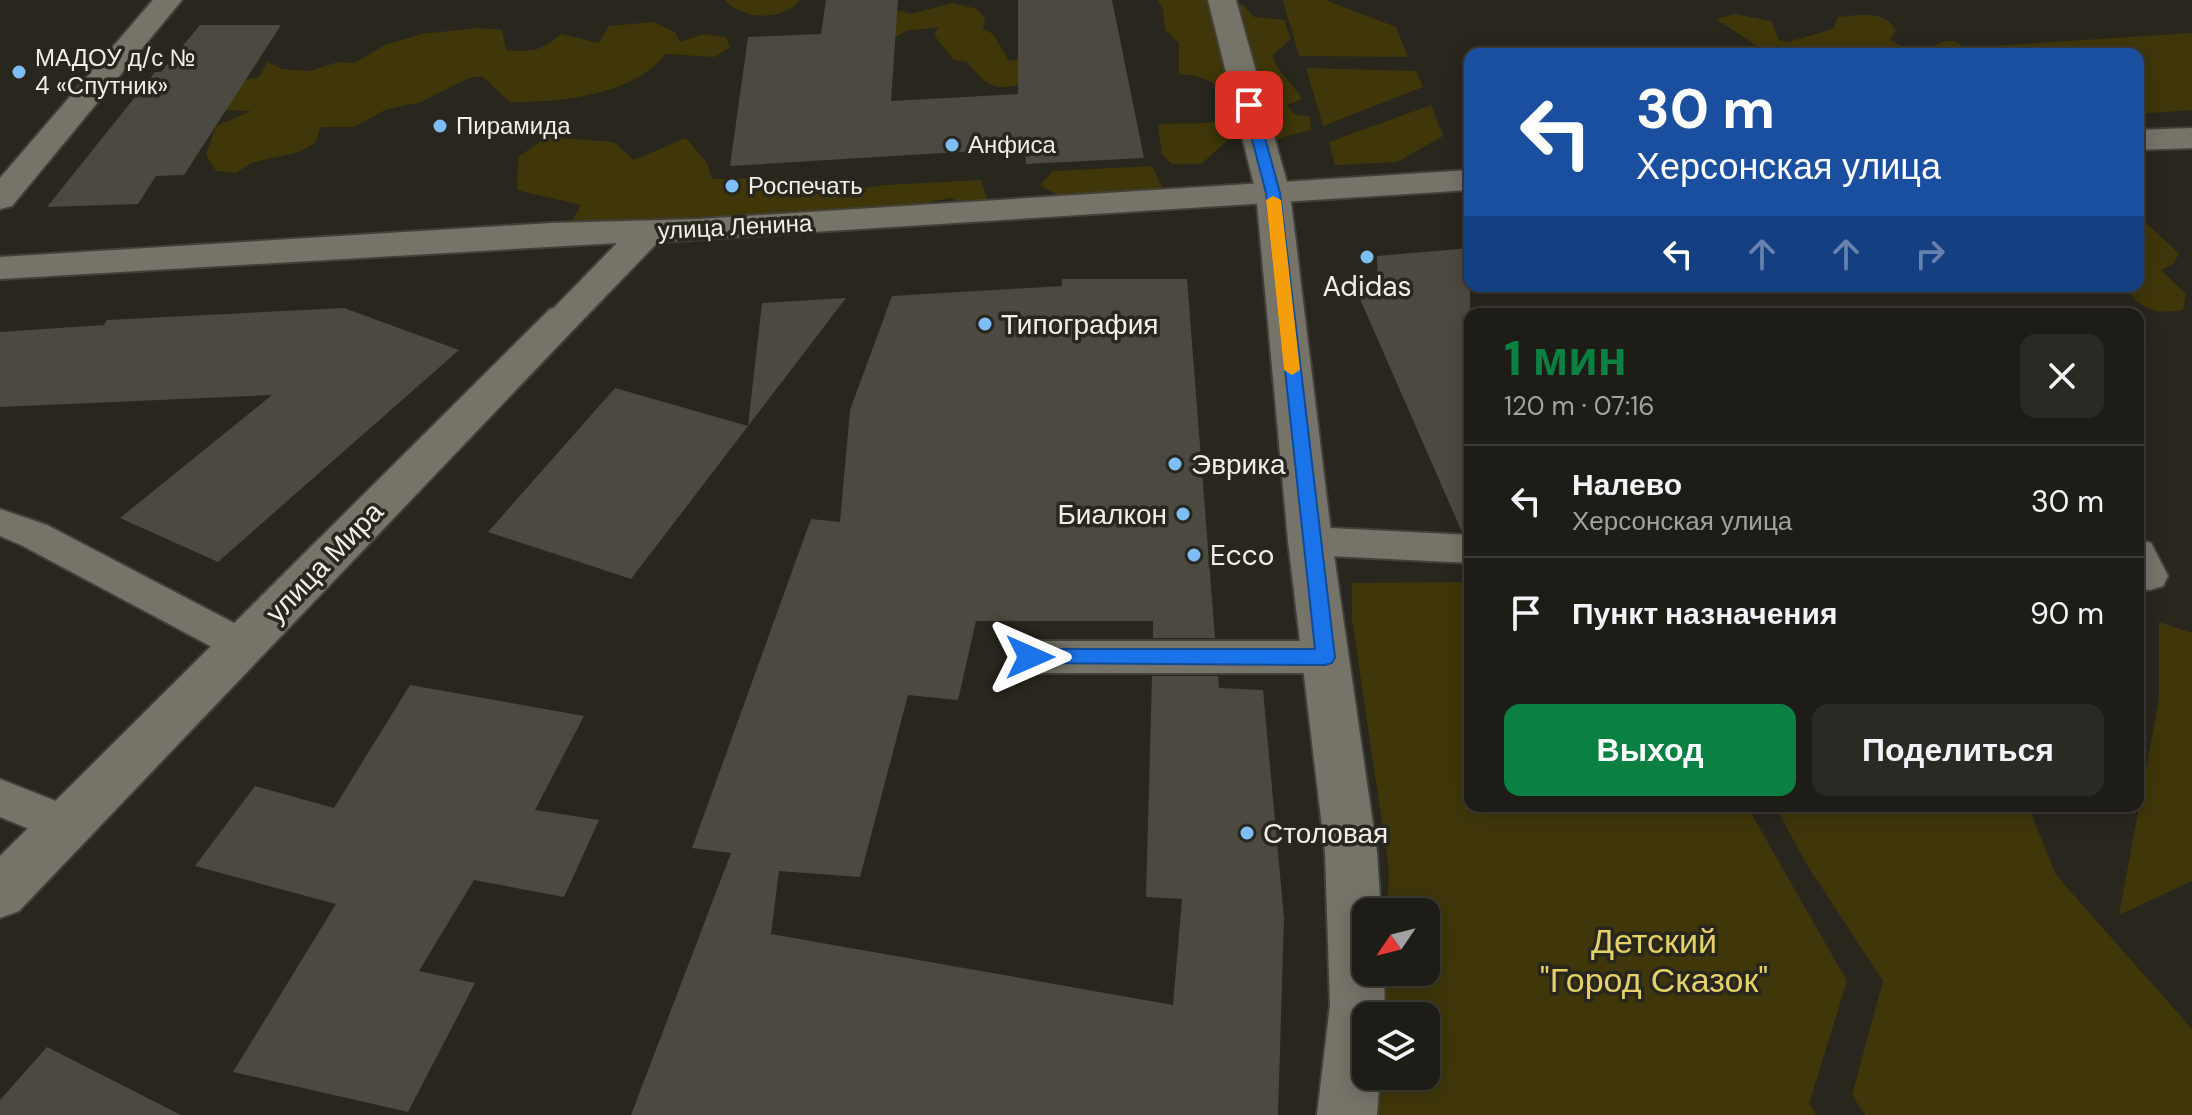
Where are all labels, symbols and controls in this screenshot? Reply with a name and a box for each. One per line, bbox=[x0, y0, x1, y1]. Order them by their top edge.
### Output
place label: МАДОУ д/с № 4 «Спутник» bbox=[35, 42, 195, 101]
marker: МАДОУ д/с № 4 «Спутник» bbox=[10, 63, 28, 81]
pin bbox=[1215, 71, 1283, 139]
text: 30 m bbox=[1636, 72, 1775, 145]
icon: left bbox=[1504, 80, 1608, 184]
icon: arrive bbox=[1227, 83, 1271, 127]
place label: Пирамида bbox=[456, 110, 571, 141]
marker: Пирамида bbox=[431, 117, 449, 135]
place label: Анфиса bbox=[968, 129, 1056, 160]
marker: Анфиса bbox=[943, 136, 961, 154]
text: Херсонская улица bbox=[1636, 143, 1941, 190]
place label: Роспечать bbox=[748, 170, 863, 201]
marker: Роспечать bbox=[723, 177, 741, 195]
street label: улица Ленина bbox=[657, 207, 814, 246]
icon: left bbox=[1656, 232, 1700, 276]
icon: ahead bbox=[1740, 232, 1784, 276]
icon: ahead bbox=[1824, 232, 1868, 276]
icon: right bbox=[1908, 232, 1952, 276]
marker: Adidas bbox=[1358, 248, 1376, 266]
place label: Adidas bbox=[1323, 268, 1411, 305]
place label: Типография bbox=[1001, 306, 1158, 343]
marker: Типография bbox=[976, 315, 994, 333]
text: 1 мин bbox=[1504, 327, 1627, 390]
button: close bbox=[2020, 334, 2104, 418]
text: 120 m · 07:16 bbox=[1504, 389, 1655, 423]
place label: Эврика bbox=[1191, 446, 1286, 483]
marker: Эврика bbox=[1166, 455, 1184, 473]
text: Налево bbox=[1572, 465, 1682, 504]
icon: left bbox=[1504, 479, 1548, 523]
text: 30 m bbox=[2031, 482, 2104, 521]
street label: улица Мира bbox=[257, 494, 392, 631]
place label: Биалкон bbox=[1057, 496, 1167, 533]
text: Херсонская улица bbox=[1572, 504, 1792, 538]
marker: Биалкон bbox=[1174, 505, 1192, 523]
place label: Ecco bbox=[1210, 537, 1274, 574]
marker: Ecco bbox=[1185, 546, 1203, 564]
icon: arrive bbox=[1504, 591, 1548, 635]
text: Пункт назначения bbox=[1572, 594, 1837, 633]
text: 90 m bbox=[2030, 594, 2104, 633]
position arrow bbox=[988, 615, 1072, 699]
button: Выход bbox=[1504, 704, 1796, 796]
button: Поделиться bbox=[1812, 704, 2104, 796]
place label: Столовая bbox=[1263, 815, 1388, 852]
marker: Столовая bbox=[1238, 824, 1256, 842]
north arrow bbox=[1352, 898, 1440, 986]
map controls bbox=[1352, 898, 1440, 1090]
park label: Детский "Город Сказок" bbox=[1540, 919, 1768, 1003]
button: layers bbox=[1352, 1002, 1440, 1090]

